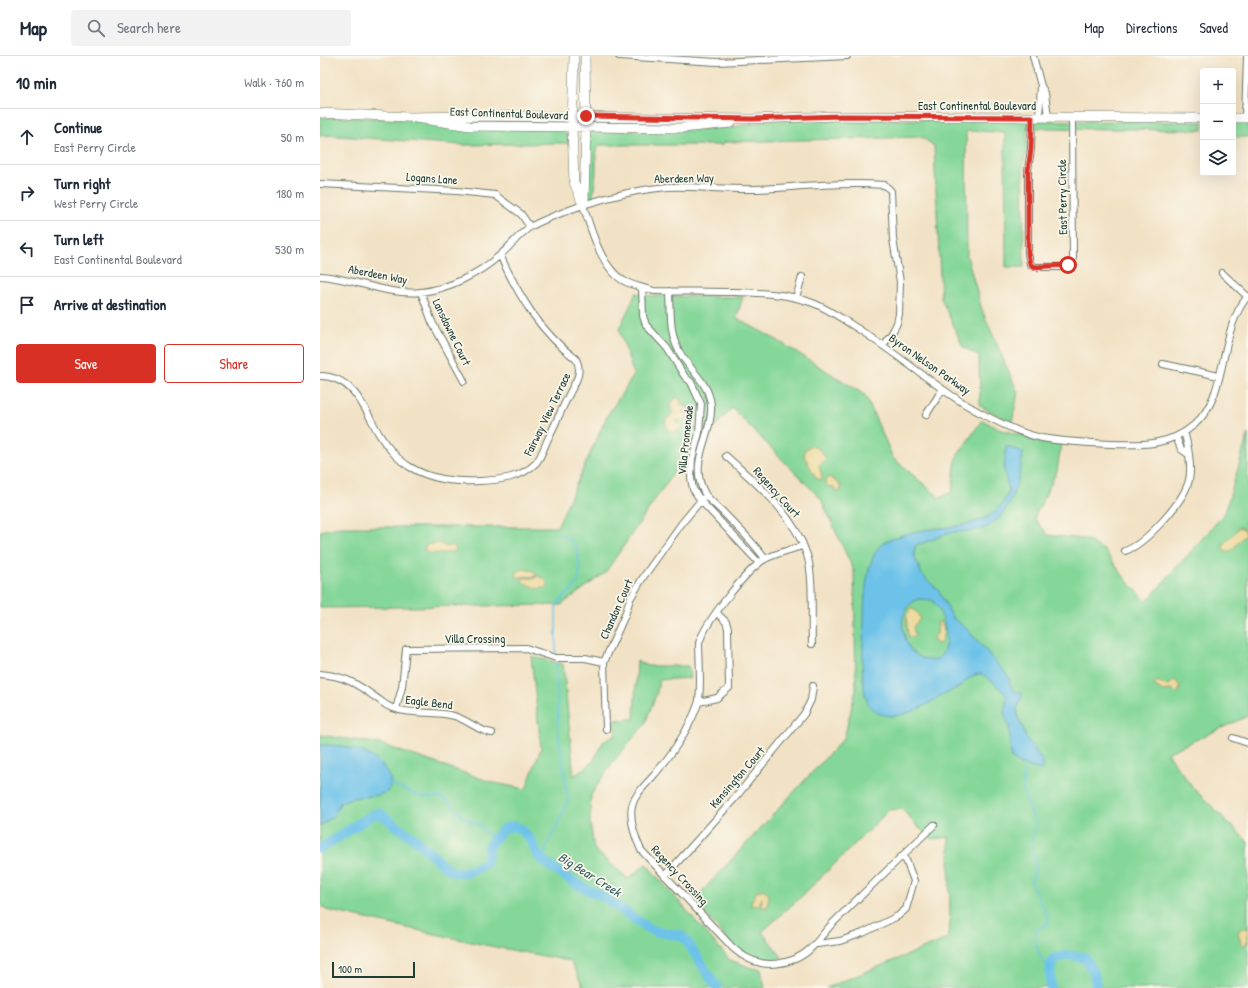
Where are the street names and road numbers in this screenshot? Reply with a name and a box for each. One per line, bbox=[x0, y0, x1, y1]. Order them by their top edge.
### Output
street label: East Continental Boulevard bbox=[918, 97, 1036, 114]
street label: East Continental Boulevard bbox=[450, 102, 569, 124]
street label: East Perry Circle bbox=[1053, 159, 1071, 235]
street label: Logans Lane bbox=[406, 168, 459, 188]
street label: Aberdeen Way bbox=[654, 169, 714, 187]
street label: Aberdeen Way bbox=[347, 260, 409, 288]
street label: Lansdowne Court bbox=[429, 296, 476, 369]
street label: Byron Nelson Parkway bbox=[886, 329, 974, 399]
street label: Fairway View Terrace bbox=[519, 369, 575, 459]
street label: Villa Promenade bbox=[673, 404, 697, 476]
street label: Regency Court bbox=[750, 463, 805, 522]
street label: Chandon Court bbox=[595, 575, 637, 642]
street label: Villa Crossing bbox=[445, 630, 505, 647]
street label: Eagle Bend bbox=[405, 691, 454, 713]
street label: Kensington Court bbox=[705, 742, 769, 812]
street label: Regency Crossing bbox=[648, 841, 712, 909]

